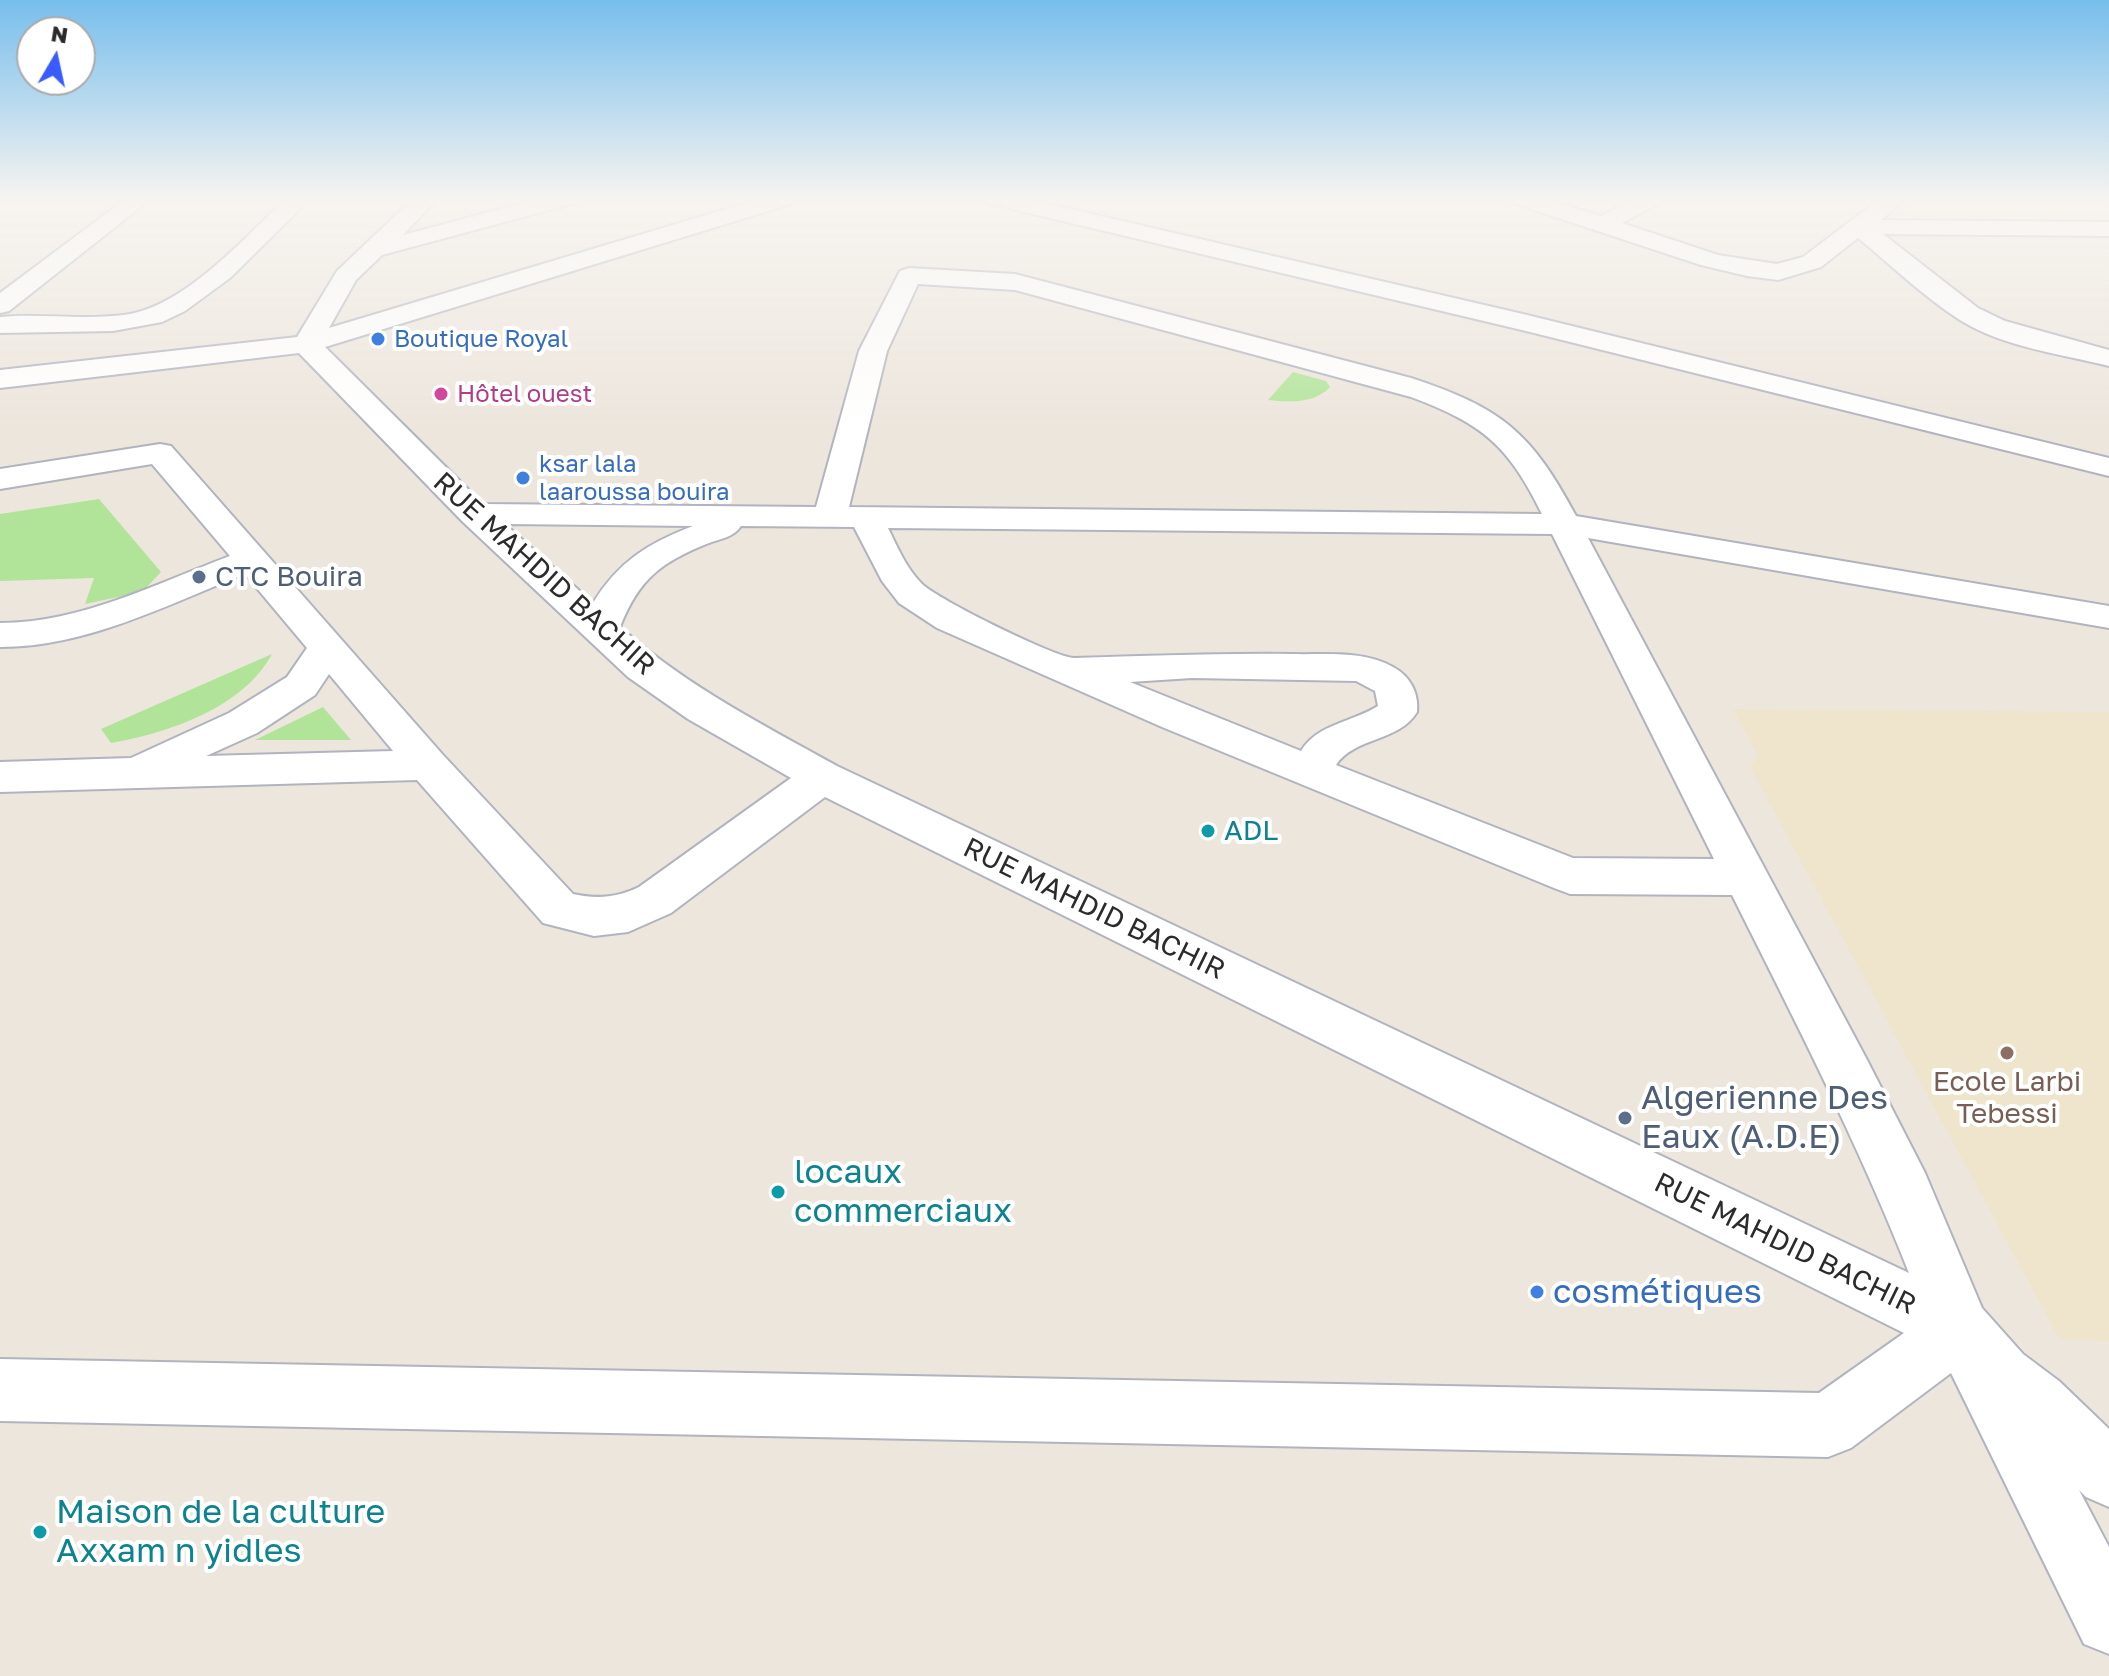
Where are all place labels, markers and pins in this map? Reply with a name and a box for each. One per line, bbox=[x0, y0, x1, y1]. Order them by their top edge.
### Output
place label: Boutique Royal bbox=[394, 325, 568, 353]
marker: Boutique Royal bbox=[369, 330, 387, 348]
place label: Hôtel ouest bbox=[457, 380, 592, 408]
marker: Hôtel ouest bbox=[432, 385, 450, 403]
place label: ksar lala laaroussa bouira bbox=[539, 450, 730, 506]
marker: ksar lala laaroussa bouira bbox=[514, 469, 532, 487]
place label: CTC Bouira bbox=[215, 560, 363, 594]
marker: CTC Bouira bbox=[190, 568, 208, 586]
place label: ADL bbox=[1224, 814, 1278, 848]
marker: ADL bbox=[1199, 822, 1217, 840]
marker: Ecole Larbi Tebessi bbox=[1998, 1044, 2016, 1062]
place label: Ecole Larbi Tebessi bbox=[1933, 1065, 2081, 1131]
place label: Algerienne Des Eaux (A.D.E) bbox=[1641, 1078, 1888, 1158]
marker: Algerienne Des Eaux (A.D.E) bbox=[1616, 1109, 1634, 1127]
place label: locaux commerciaux bbox=[794, 1152, 1012, 1232]
marker: locaux commerciaux bbox=[769, 1183, 787, 1201]
place label: cosmétiques bbox=[1553, 1272, 1762, 1312]
marker: cosmétiques bbox=[1528, 1283, 1546, 1301]
place label: Maison de la culture Axxam n yidles bbox=[56, 1492, 385, 1572]
marker: Maison de la culture Axxam n yidles bbox=[31, 1523, 49, 1541]

